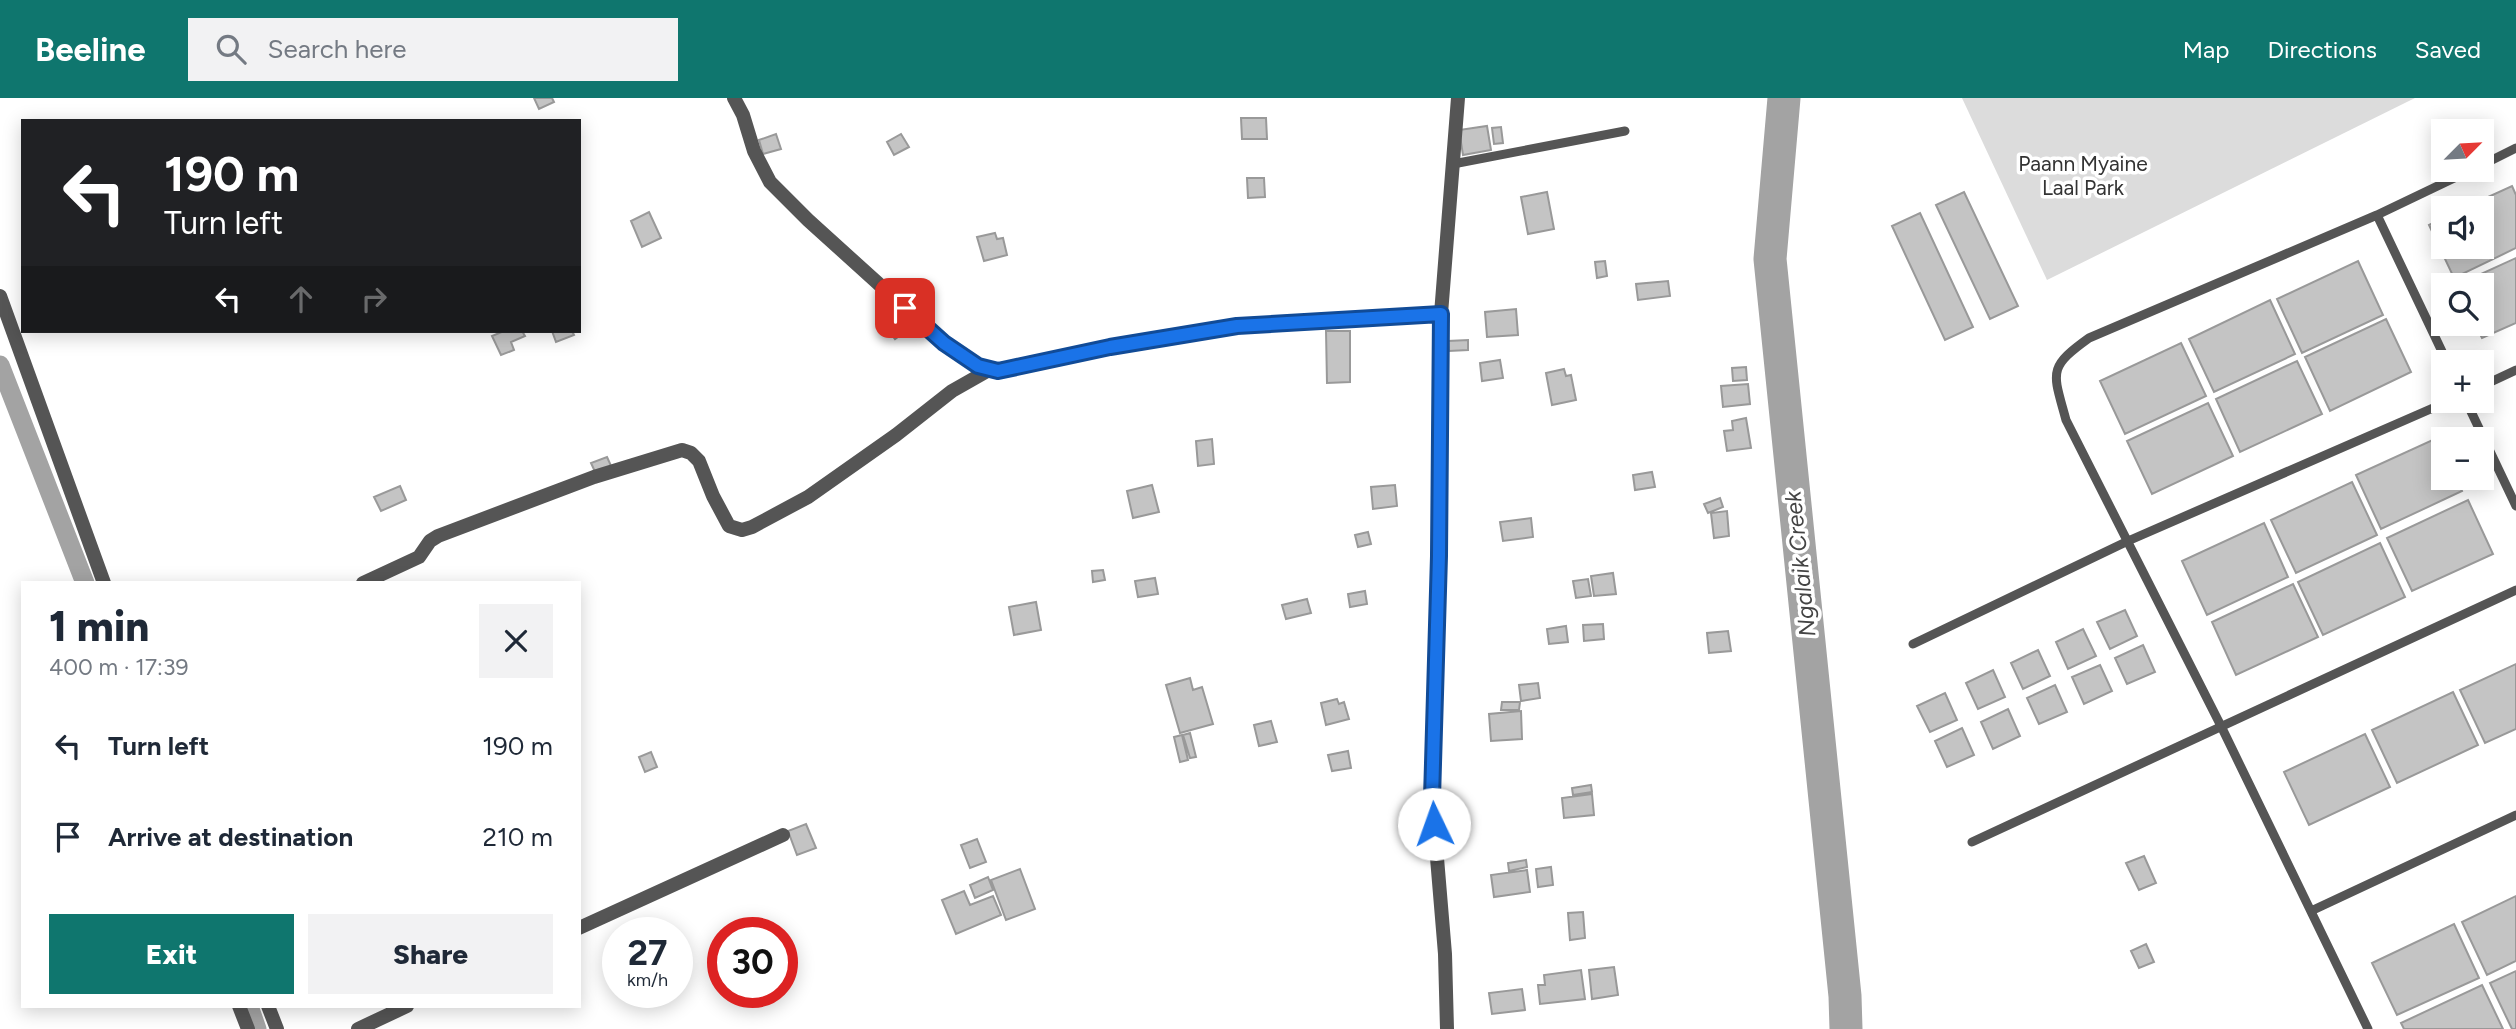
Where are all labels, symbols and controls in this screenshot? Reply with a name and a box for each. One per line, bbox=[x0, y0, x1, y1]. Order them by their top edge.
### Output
search box bbox=[188, 18, 678, 81]
text: Beeline bbox=[35, 30, 146, 69]
icon: search bbox=[212, 30, 250, 68]
text: Search here bbox=[268, 33, 406, 65]
text: Map bbox=[2183, 35, 2229, 64]
text: Directions bbox=[2267, 35, 2377, 64]
text: Saved bbox=[2415, 35, 2481, 64]
north arrow bbox=[2431, 119, 2494, 182]
map controls bbox=[2431, 119, 2494, 490]
text: 190 m bbox=[164, 144, 299, 203]
icon: left bbox=[49, 147, 140, 238]
park label: Paann Myaine Laal Park bbox=[2018, 151, 2148, 200]
button: sound bbox=[2431, 196, 2494, 259]
text: Turn left bbox=[164, 204, 283, 242]
button: search bbox=[2431, 273, 2494, 336]
pin bbox=[875, 278, 935, 338]
icon: left bbox=[209, 280, 247, 318]
icon: ahead bbox=[282, 280, 320, 318]
icon: right bbox=[355, 280, 393, 318]
icon: arrive bbox=[886, 289, 924, 327]
button: + bbox=[2431, 350, 2494, 413]
button: − bbox=[2431, 427, 2494, 490]
water label: Ngalaik Creek bbox=[1778, 489, 1822, 638]
text: 1 min bbox=[49, 601, 149, 652]
button: close bbox=[479, 604, 553, 678]
text: 400 m · 17:39 bbox=[49, 653, 188, 681]
icon: left bbox=[49, 727, 87, 765]
text: Turn left bbox=[108, 730, 209, 762]
text: 190 m bbox=[482, 730, 553, 762]
position arrow bbox=[1397, 787, 1471, 861]
icon: arrive bbox=[49, 818, 87, 856]
text: Arrive at destination bbox=[108, 821, 353, 853]
text: 210 m bbox=[483, 821, 553, 853]
button: Exit bbox=[49, 914, 294, 994]
button: Share bbox=[308, 914, 553, 994]
speed limit sign: 30 bbox=[707, 917, 798, 1008]
text: 27 bbox=[628, 932, 667, 974]
text: km/h bbox=[627, 969, 668, 991]

